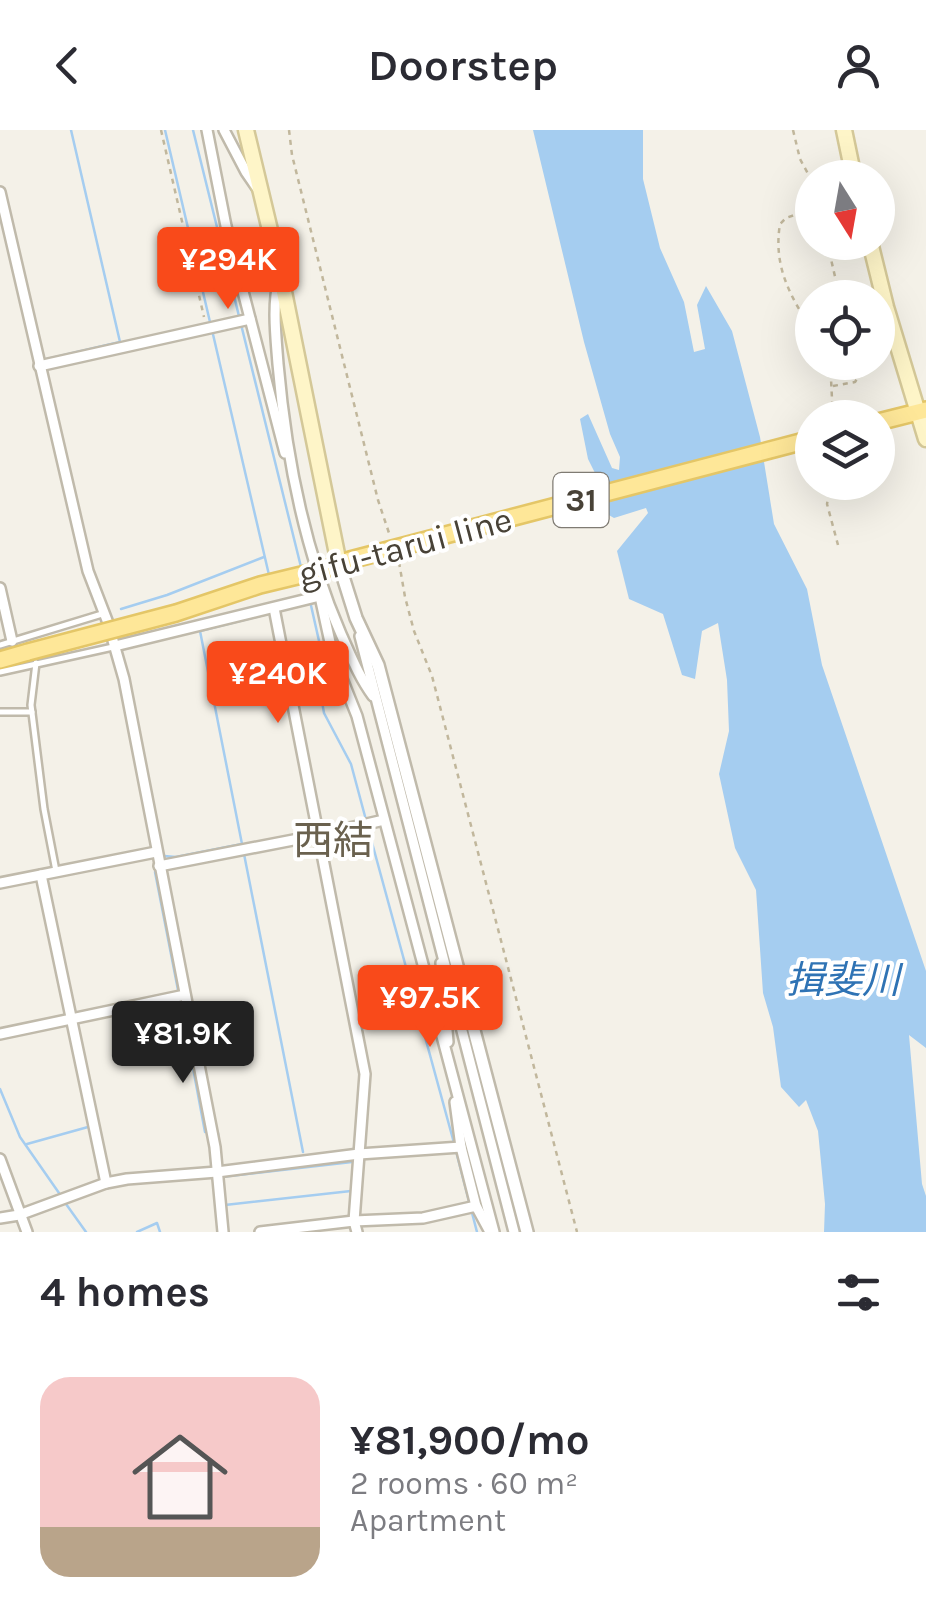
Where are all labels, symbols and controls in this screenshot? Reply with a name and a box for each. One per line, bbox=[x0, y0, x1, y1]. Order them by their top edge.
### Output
icon: back bbox=[40, 38, 95, 93]
icon: person bbox=[831, 38, 886, 93]
text: Doorstep bbox=[368, 39, 558, 91]
north arrow bbox=[795, 160, 895, 260]
map controls bbox=[795, 160, 895, 500]
pin: ¥294K bbox=[158, 227, 298, 312]
text: ¥294K bbox=[179, 241, 277, 278]
button: locate bbox=[795, 280, 895, 380]
button: layers bbox=[795, 400, 895, 500]
road number: 31 bbox=[554, 473, 608, 527]
street label: gifu-tarui line bbox=[293, 499, 517, 595]
pin: ¥240K bbox=[208, 641, 348, 726]
text: ¥240K bbox=[229, 655, 327, 692]
district label: 西結 bbox=[293, 817, 373, 864]
water label: 揖斐川 bbox=[786, 958, 904, 1003]
pin: ¥97.5K bbox=[349, 965, 511, 1050]
text: ¥97.5K bbox=[380, 979, 480, 1016]
pin: ¥81.9K bbox=[102, 1001, 264, 1086]
text: ¥81.9K bbox=[134, 1015, 232, 1052]
icon: filters bbox=[831, 1265, 886, 1320]
text: 4 homes bbox=[40, 1267, 210, 1317]
text: ¥81,900/mo bbox=[350, 1415, 590, 1465]
icon: home bbox=[120, 1417, 240, 1537]
text: 2 rooms · 60 m² bbox=[350, 1465, 578, 1502]
text: Apartment bbox=[350, 1502, 506, 1539]

